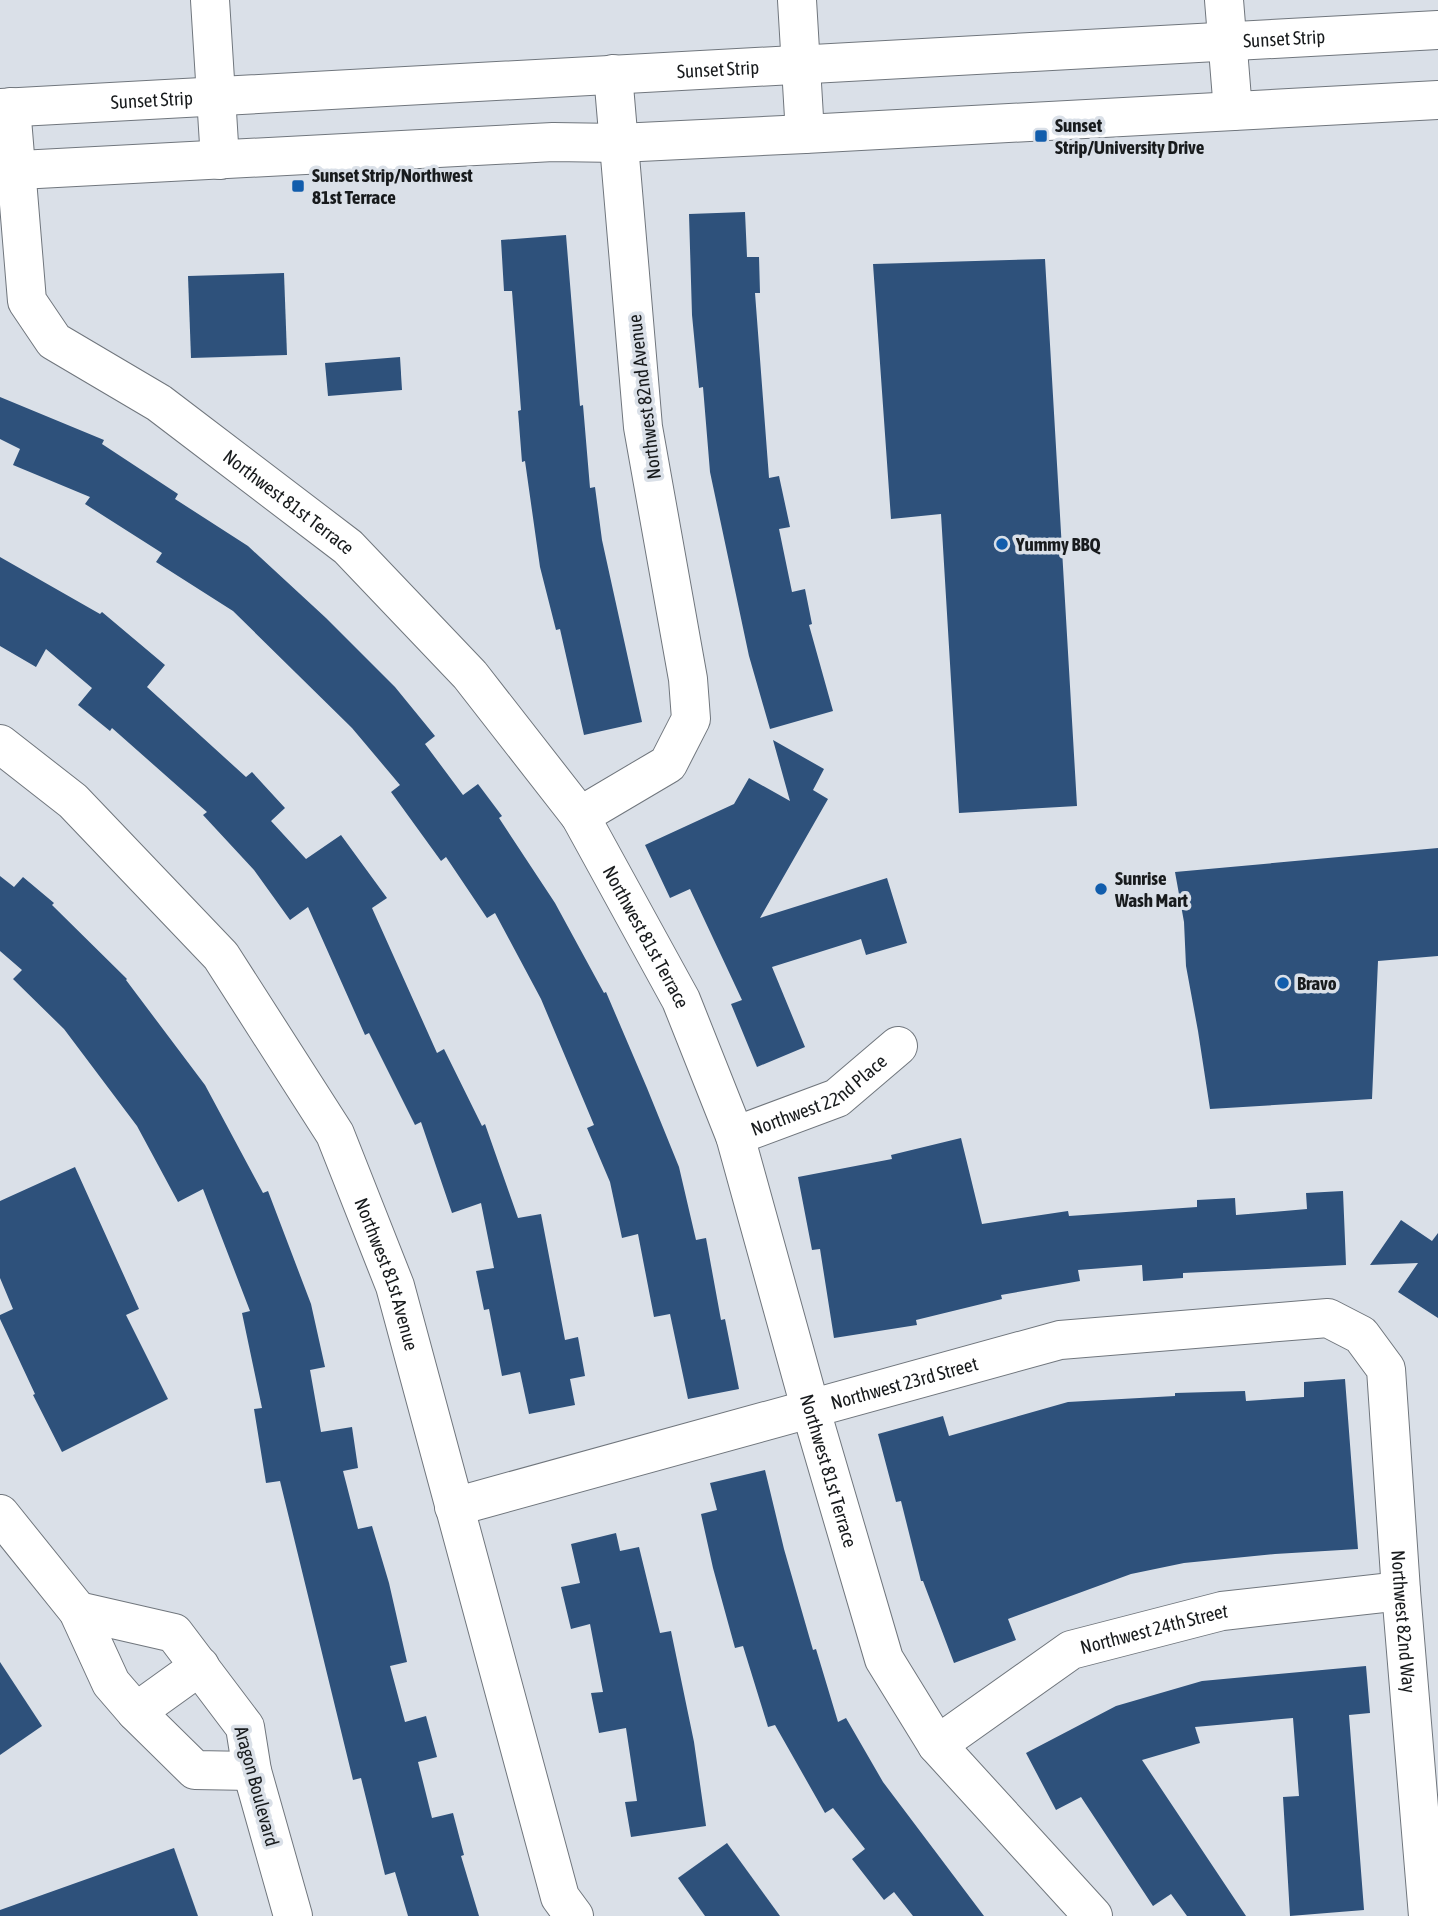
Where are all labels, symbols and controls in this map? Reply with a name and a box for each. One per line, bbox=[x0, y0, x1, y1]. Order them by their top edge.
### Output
street label: Sunset Strip bbox=[1242, 25, 1326, 52]
street label: Sunset Strip bbox=[676, 56, 760, 82]
street label: Sunset Strip bbox=[110, 87, 193, 113]
place label: Sunset Strip/University Drive bbox=[1055, 114, 1205, 158]
marker: Sunset Strip/University Drive bbox=[1033, 128, 1049, 144]
place label: Sunset Strip/Northwest 81st Terrace bbox=[312, 164, 473, 208]
marker: Sunset Strip/Northwest 81st Terrace bbox=[290, 178, 306, 194]
street label: Northwest 82nd Avenue bbox=[623, 313, 665, 481]
street label: Northwest 81st Terrace bbox=[219, 445, 359, 558]
place label: Yummy BBQ bbox=[1015, 533, 1101, 555]
marker: Yummy BBQ bbox=[994, 536, 1010, 552]
street label: Northwest 81st Terrace bbox=[598, 862, 694, 1011]
place label: Sunrise Wash Mart bbox=[1114, 867, 1189, 911]
marker: Sunrise Wash Mart bbox=[1093, 881, 1109, 897]
place label: Bravo bbox=[1297, 972, 1337, 994]
marker: Bravo bbox=[1275, 975, 1291, 991]
street label: Northwest 22nd Place bbox=[748, 1050, 891, 1140]
street label: Northwest 81st Avenue bbox=[350, 1195, 423, 1353]
street label: Northwest 23rd Street bbox=[828, 1352, 980, 1414]
street label: Northwest 81st Terrace bbox=[796, 1392, 862, 1550]
street label: Northwest 82nd Way bbox=[1387, 1549, 1420, 1694]
street label: Northwest 24th Street bbox=[1078, 1599, 1229, 1658]
street label: Aragon Boulevard bbox=[230, 1724, 284, 1848]

